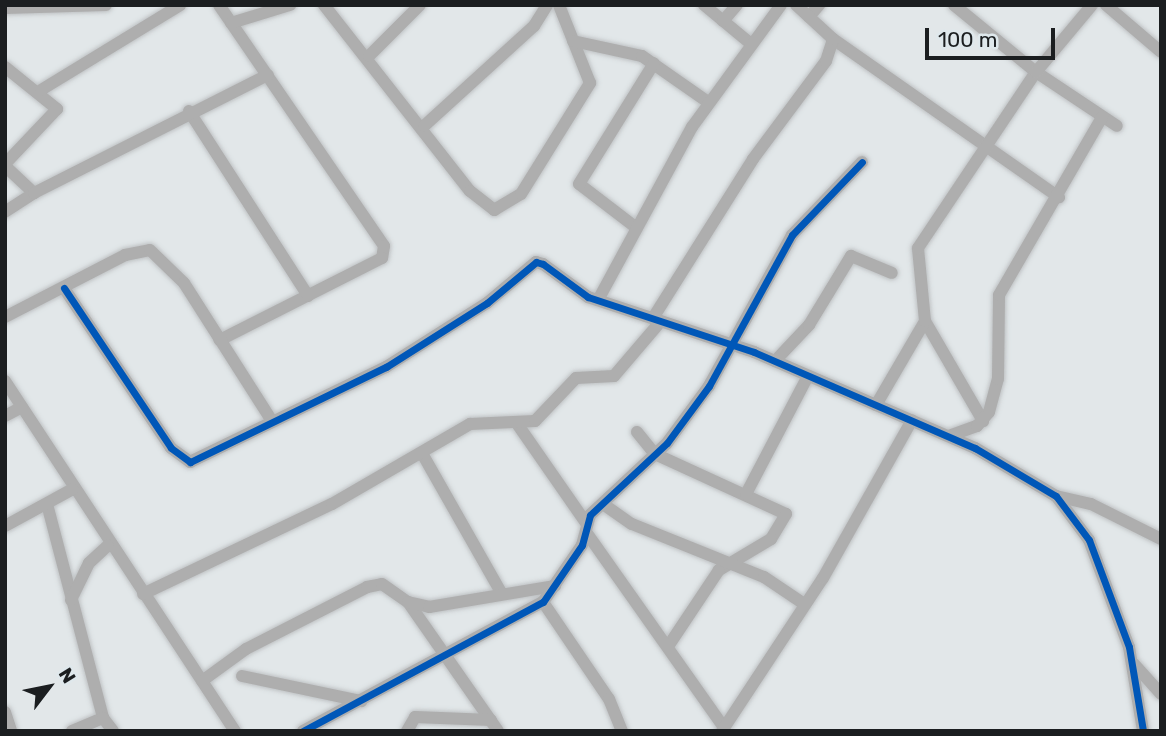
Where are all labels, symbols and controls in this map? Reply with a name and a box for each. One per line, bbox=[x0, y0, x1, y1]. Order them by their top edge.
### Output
scale bar bbox=[928, 14, 1058, 58]
text: 100 m bbox=[938, 27, 997, 52]
north arrow bbox=[14, 652, 84, 722]
text: N bbox=[54, 664, 81, 687]

